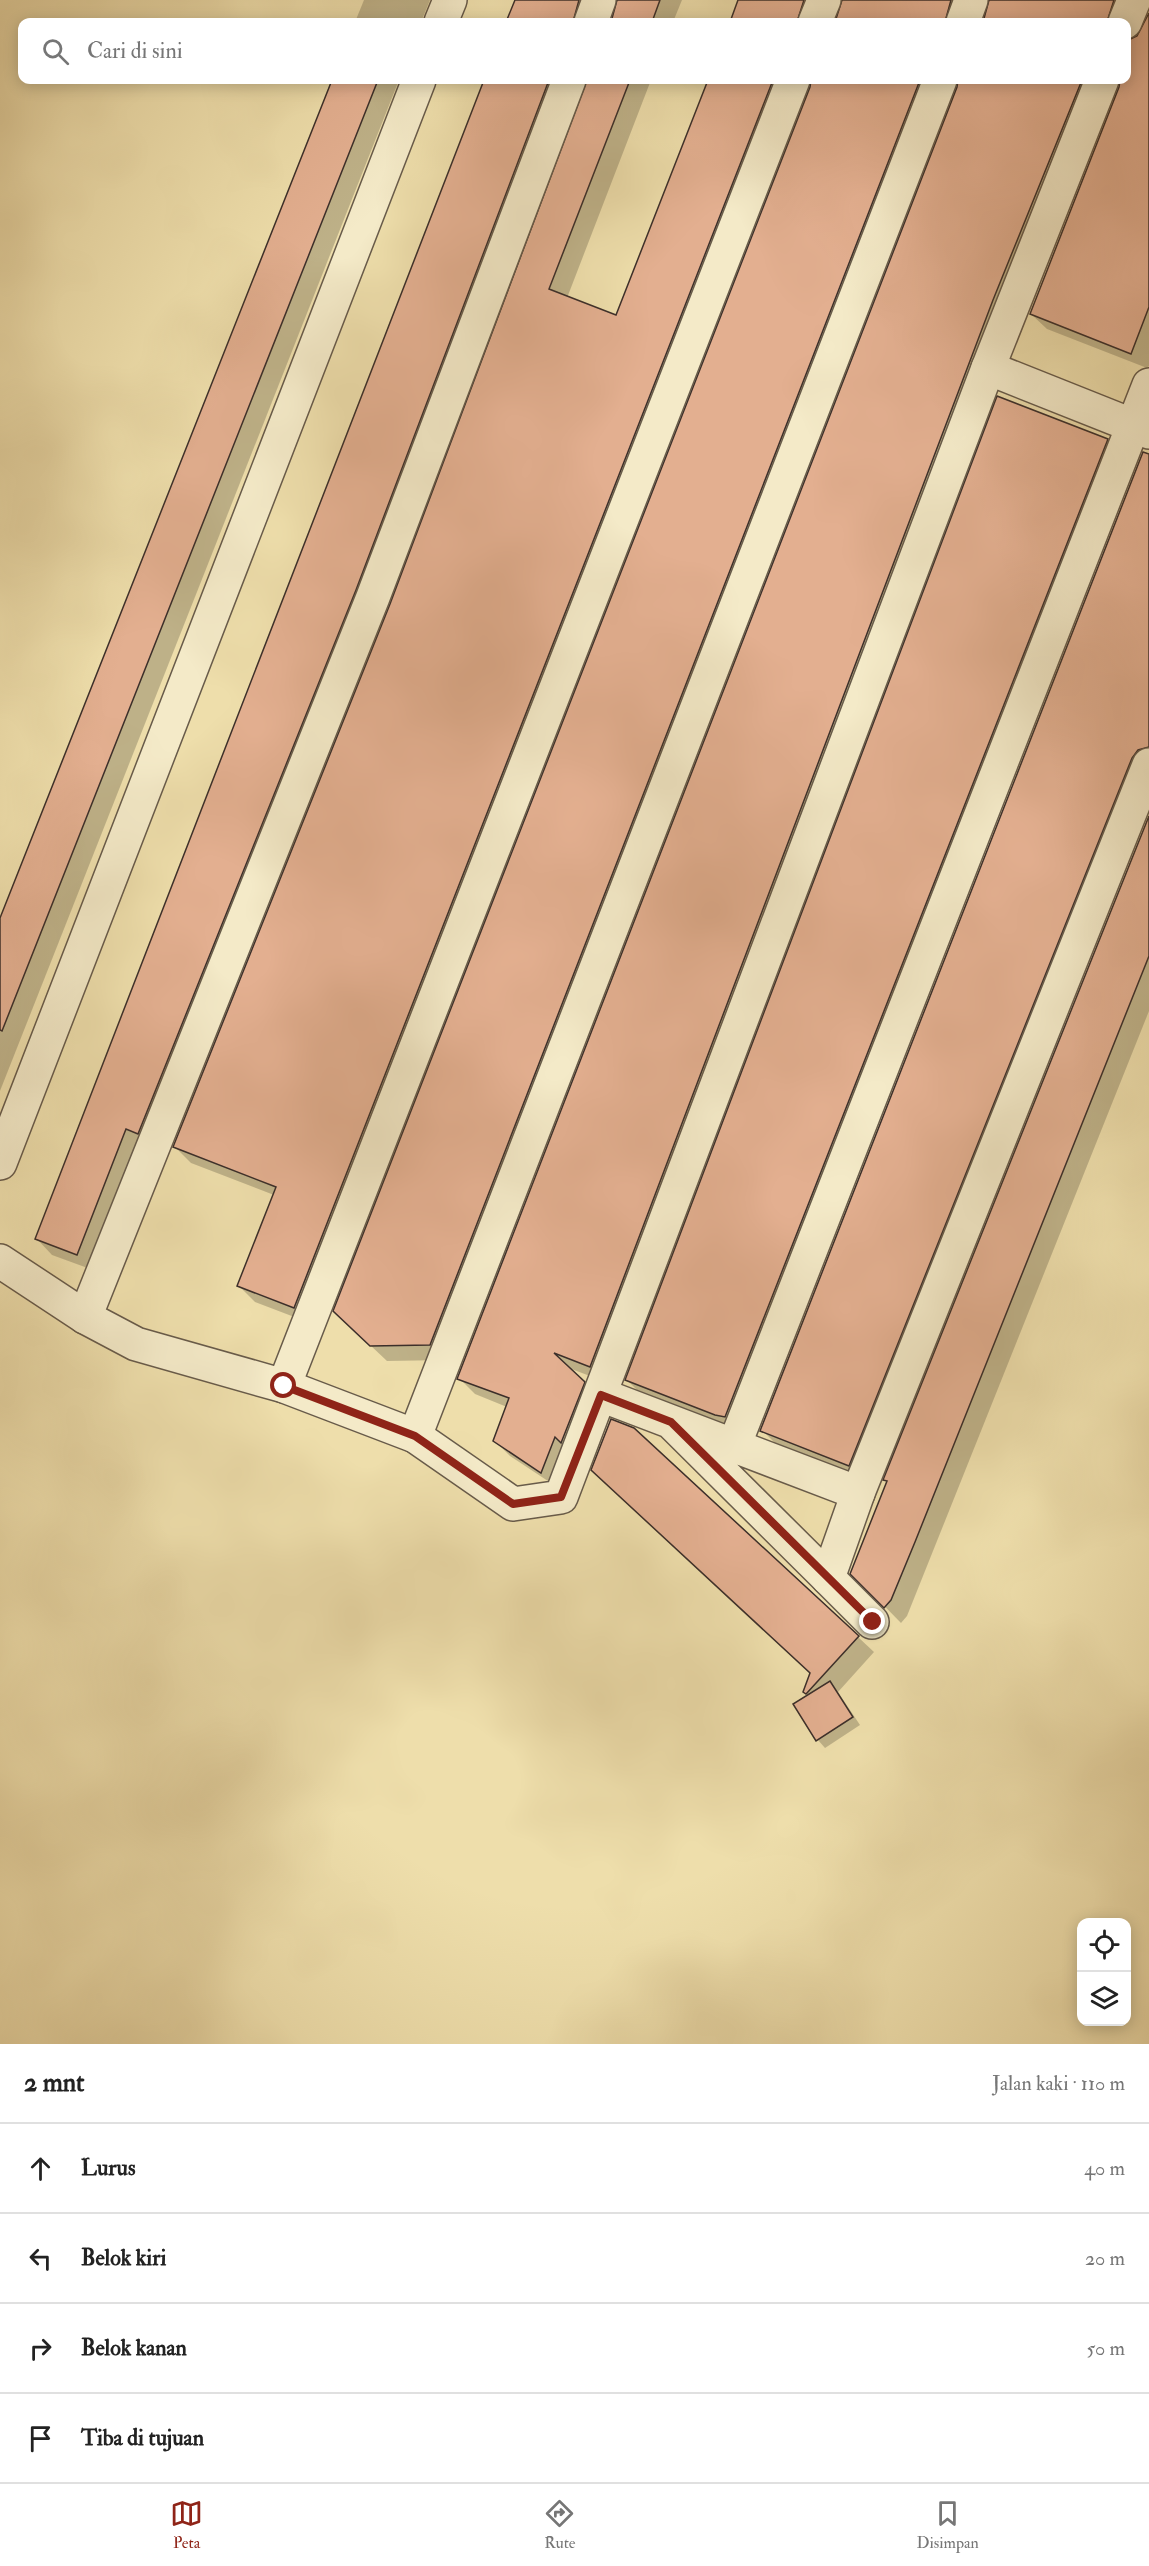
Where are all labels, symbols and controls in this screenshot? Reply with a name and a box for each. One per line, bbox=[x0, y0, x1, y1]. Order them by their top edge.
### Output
search box bbox=[18, 18, 1131, 84]
icon: search bbox=[39, 35, 72, 68]
text: Cari di sini bbox=[87, 37, 183, 65]
route start bbox=[270, 1372, 296, 1398]
route end bbox=[859, 1608, 885, 1634]
map controls bbox=[1077, 1918, 1131, 2026]
button: locate bbox=[1077, 1918, 1131, 1972]
button: layers bbox=[1077, 1972, 1131, 2026]
text: 2 mnt bbox=[24, 2067, 85, 2099]
text: Jalan kaki · 110 m bbox=[992, 2071, 1125, 2096]
icon: ahead bbox=[24, 2152, 57, 2185]
text: Lurus bbox=[81, 2154, 135, 2182]
text: 40 m bbox=[1084, 2156, 1125, 2181]
icon: left bbox=[24, 2242, 57, 2275]
text: Belok kiri bbox=[81, 2244, 166, 2272]
text: 20 m bbox=[1085, 2246, 1125, 2271]
icon: right bbox=[24, 2332, 57, 2365]
text: Belok kanan bbox=[81, 2334, 187, 2362]
text: 50 m bbox=[1086, 2336, 1125, 2361]
icon: arrive bbox=[24, 2422, 57, 2455]
text: Tiba di tujuan bbox=[81, 2424, 204, 2452]
tab: Peta bbox=[170, 2497, 203, 2553]
tab: Rute bbox=[543, 2497, 576, 2553]
tab: Disimpan bbox=[917, 2497, 979, 2553]

